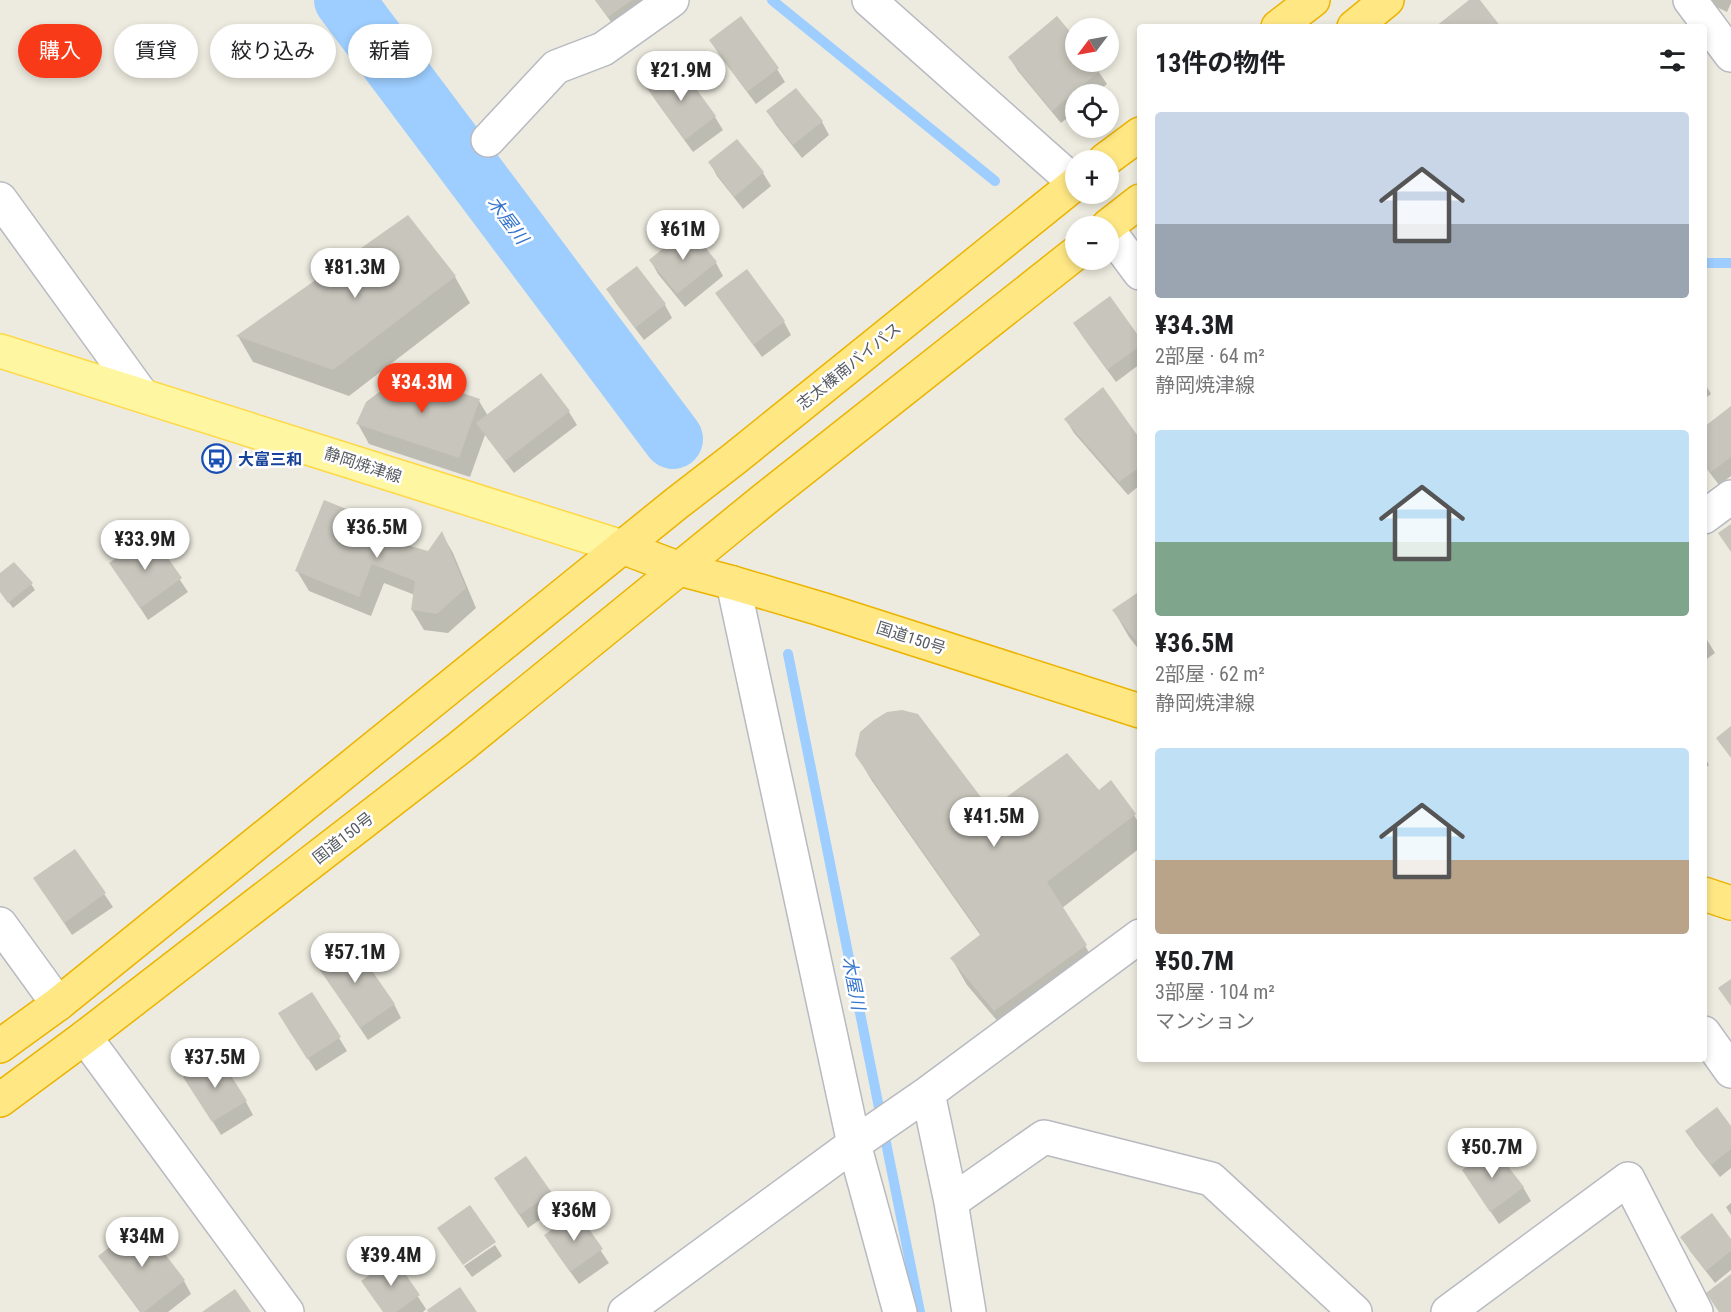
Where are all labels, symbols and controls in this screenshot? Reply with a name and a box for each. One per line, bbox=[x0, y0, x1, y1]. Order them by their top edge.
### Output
north arrow bbox=[1065, 18, 1119, 72]
map controls bbox=[1065, 18, 1119, 270]
chip: 購入 bbox=[18, 24, 102, 78]
chip: 賃貸 bbox=[114, 24, 198, 78]
chip: 絞り込み bbox=[210, 24, 336, 78]
chip: 新着 bbox=[348, 24, 432, 78]
icon: filters bbox=[1656, 44, 1689, 77]
text: 13件の物件 bbox=[1155, 48, 1285, 78]
pin: ¥21.9M bbox=[632, 51, 730, 102]
text: ¥21.9M bbox=[651, 58, 711, 82]
button: locate bbox=[1065, 84, 1119, 138]
button: + bbox=[1065, 150, 1119, 204]
icon: home bbox=[1368, 151, 1476, 259]
water label: 木屋川 bbox=[483, 192, 534, 249]
pin: ¥61M bbox=[647, 210, 719, 261]
button: − bbox=[1065, 216, 1119, 270]
text: ¥61M bbox=[661, 217, 705, 241]
pin: ¥81.3M bbox=[306, 248, 404, 299]
text: ¥81.3M bbox=[325, 255, 385, 279]
text: ¥34.3M bbox=[1155, 310, 1234, 340]
street label: 志太榛南バイパス bbox=[793, 318, 905, 414]
text: 2部屋 · 64 m² bbox=[1155, 344, 1265, 368]
pin: ¥34.3M bbox=[373, 363, 471, 414]
text: ¥34.3M bbox=[392, 370, 452, 394]
text: 静岡焼津線 bbox=[1155, 373, 1255, 397]
bus stop icon: 大富三和 bbox=[201, 443, 233, 475]
street label: 静岡焼津線 bbox=[322, 444, 404, 486]
place label: 大富三和 bbox=[238, 450, 302, 469]
icon: home bbox=[1368, 469, 1476, 577]
pin: ¥36.5M bbox=[328, 508, 426, 559]
text: ¥36.5M bbox=[347, 515, 407, 539]
pin: ¥33.9M bbox=[96, 520, 194, 571]
text: ¥33.9M bbox=[115, 527, 175, 551]
street label: 国道150号 bbox=[874, 618, 948, 658]
text: ¥36.5M bbox=[1155, 628, 1234, 658]
text: 2部屋 · 62 m² bbox=[1155, 662, 1265, 686]
text: 静岡焼津線 bbox=[1155, 691, 1255, 715]
icon: home bbox=[1368, 787, 1476, 895]
pin: ¥41.5M bbox=[945, 797, 1043, 848]
text: ¥41.5M bbox=[964, 804, 1024, 828]
street label: 国道150号 bbox=[309, 808, 377, 868]
pin: ¥57.1M bbox=[306, 933, 404, 984]
text: ¥57.1M bbox=[325, 940, 385, 964]
text: ¥50.7M bbox=[1155, 946, 1234, 976]
water label: 木屋川 bbox=[839, 954, 870, 1013]
text: 3部屋 · 104 m² bbox=[1155, 980, 1275, 1004]
text: マンション bbox=[1155, 1009, 1255, 1033]
pin: ¥37.5M bbox=[166, 1038, 264, 1089]
text: ¥37.5M bbox=[185, 1045, 245, 1069]
pin: ¥50.7M bbox=[1443, 1128, 1541, 1179]
text: ¥50.7M bbox=[1462, 1135, 1522, 1159]
pin: ¥36M bbox=[538, 1191, 610, 1242]
text: ¥36M bbox=[552, 1198, 596, 1222]
pin: ¥34M bbox=[106, 1217, 178, 1268]
text: ¥34M bbox=[120, 1224, 164, 1248]
pin: ¥39.4M bbox=[342, 1236, 440, 1287]
text: ¥39.4M bbox=[361, 1243, 421, 1267]

